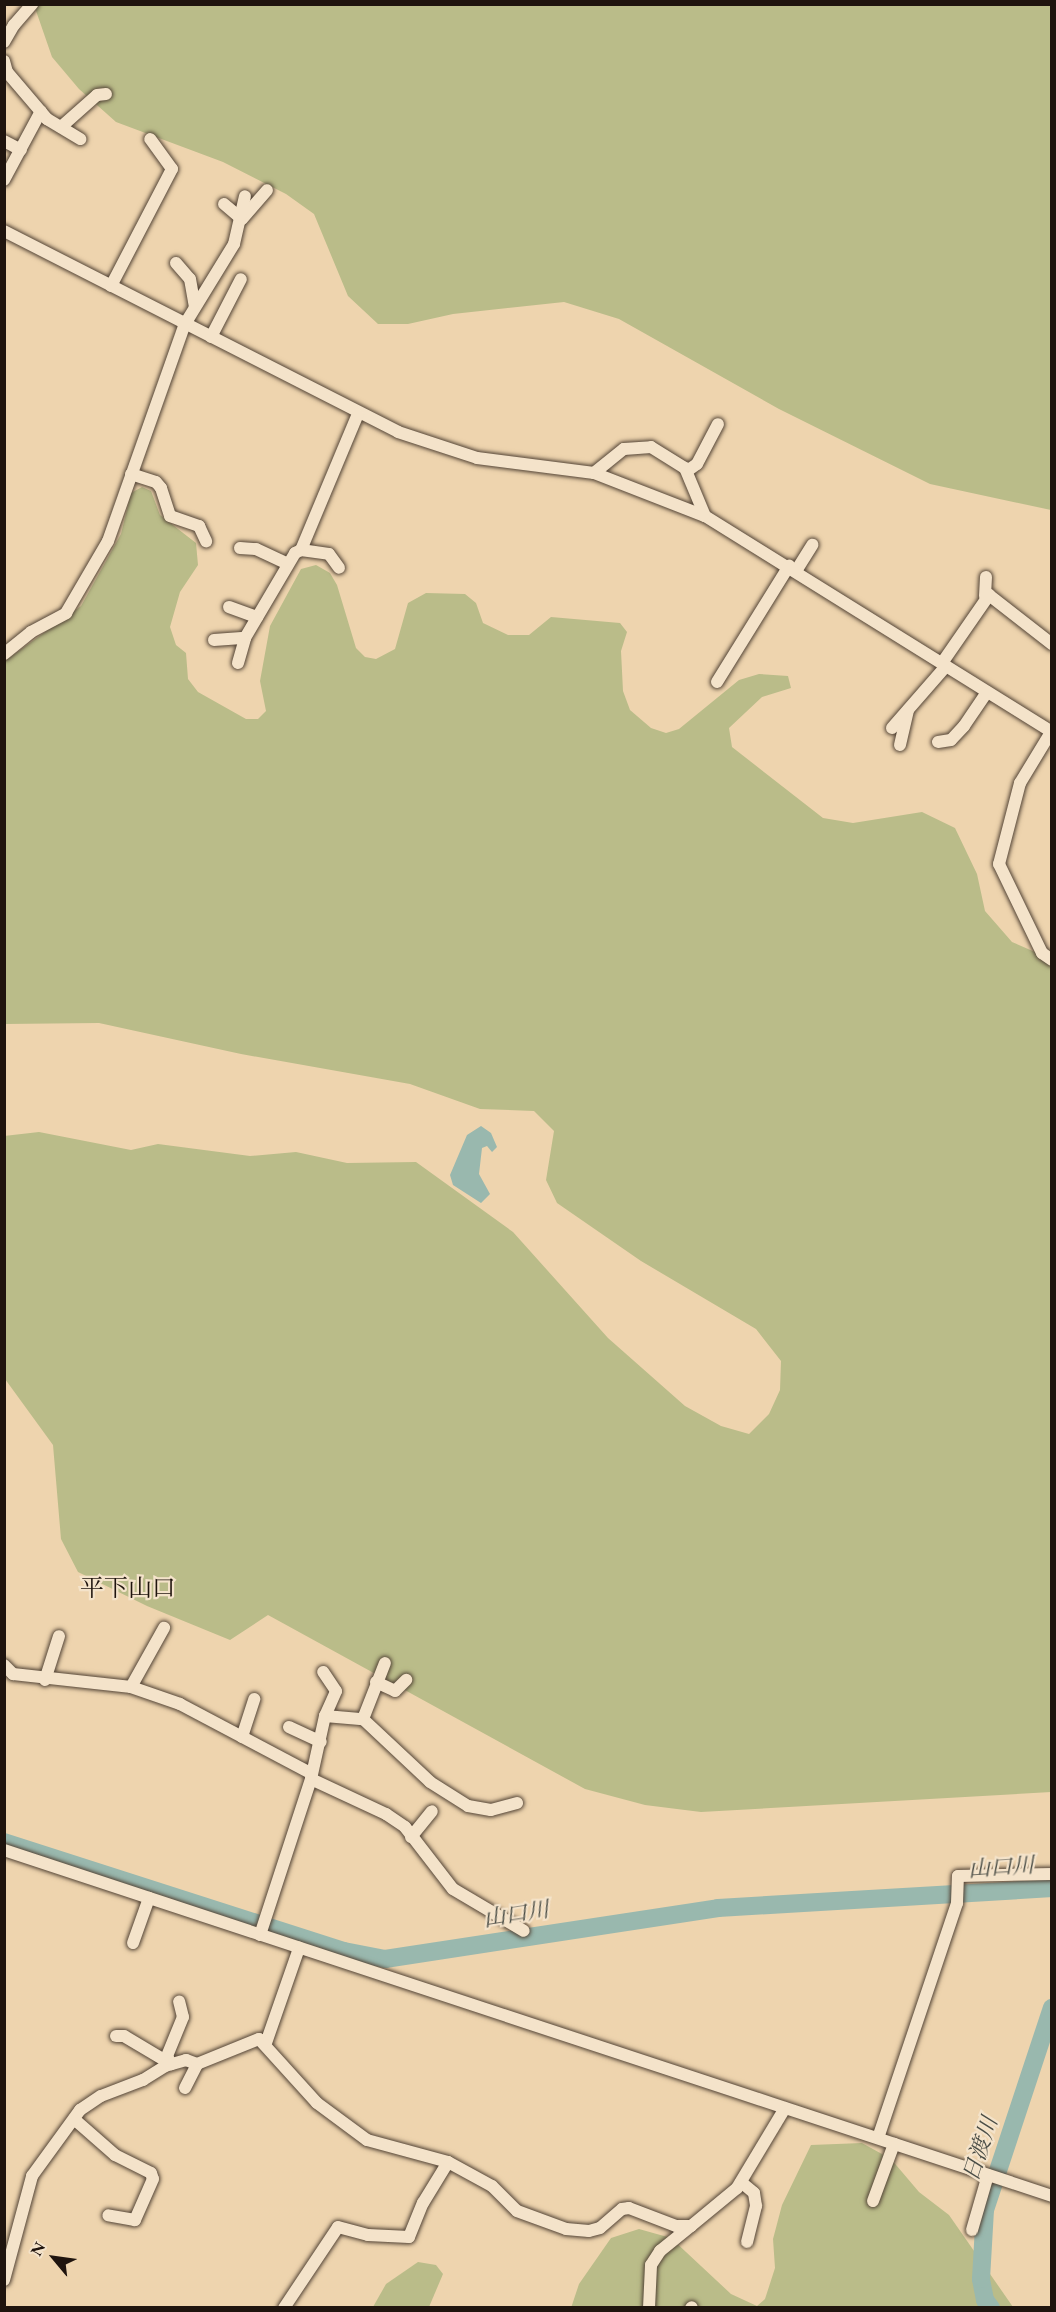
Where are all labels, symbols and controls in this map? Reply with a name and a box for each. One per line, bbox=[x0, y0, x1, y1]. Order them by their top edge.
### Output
district label: 平下山口 bbox=[80, 1574, 176, 1602]
water label: 山口川 bbox=[967, 1852, 1035, 1882]
water label: 山口川 bbox=[481, 1896, 551, 1932]
water label: 日渡川 bbox=[957, 2114, 1003, 2184]
north arrow bbox=[24, 2228, 84, 2288]
text: N bbox=[25, 2238, 50, 2260]

